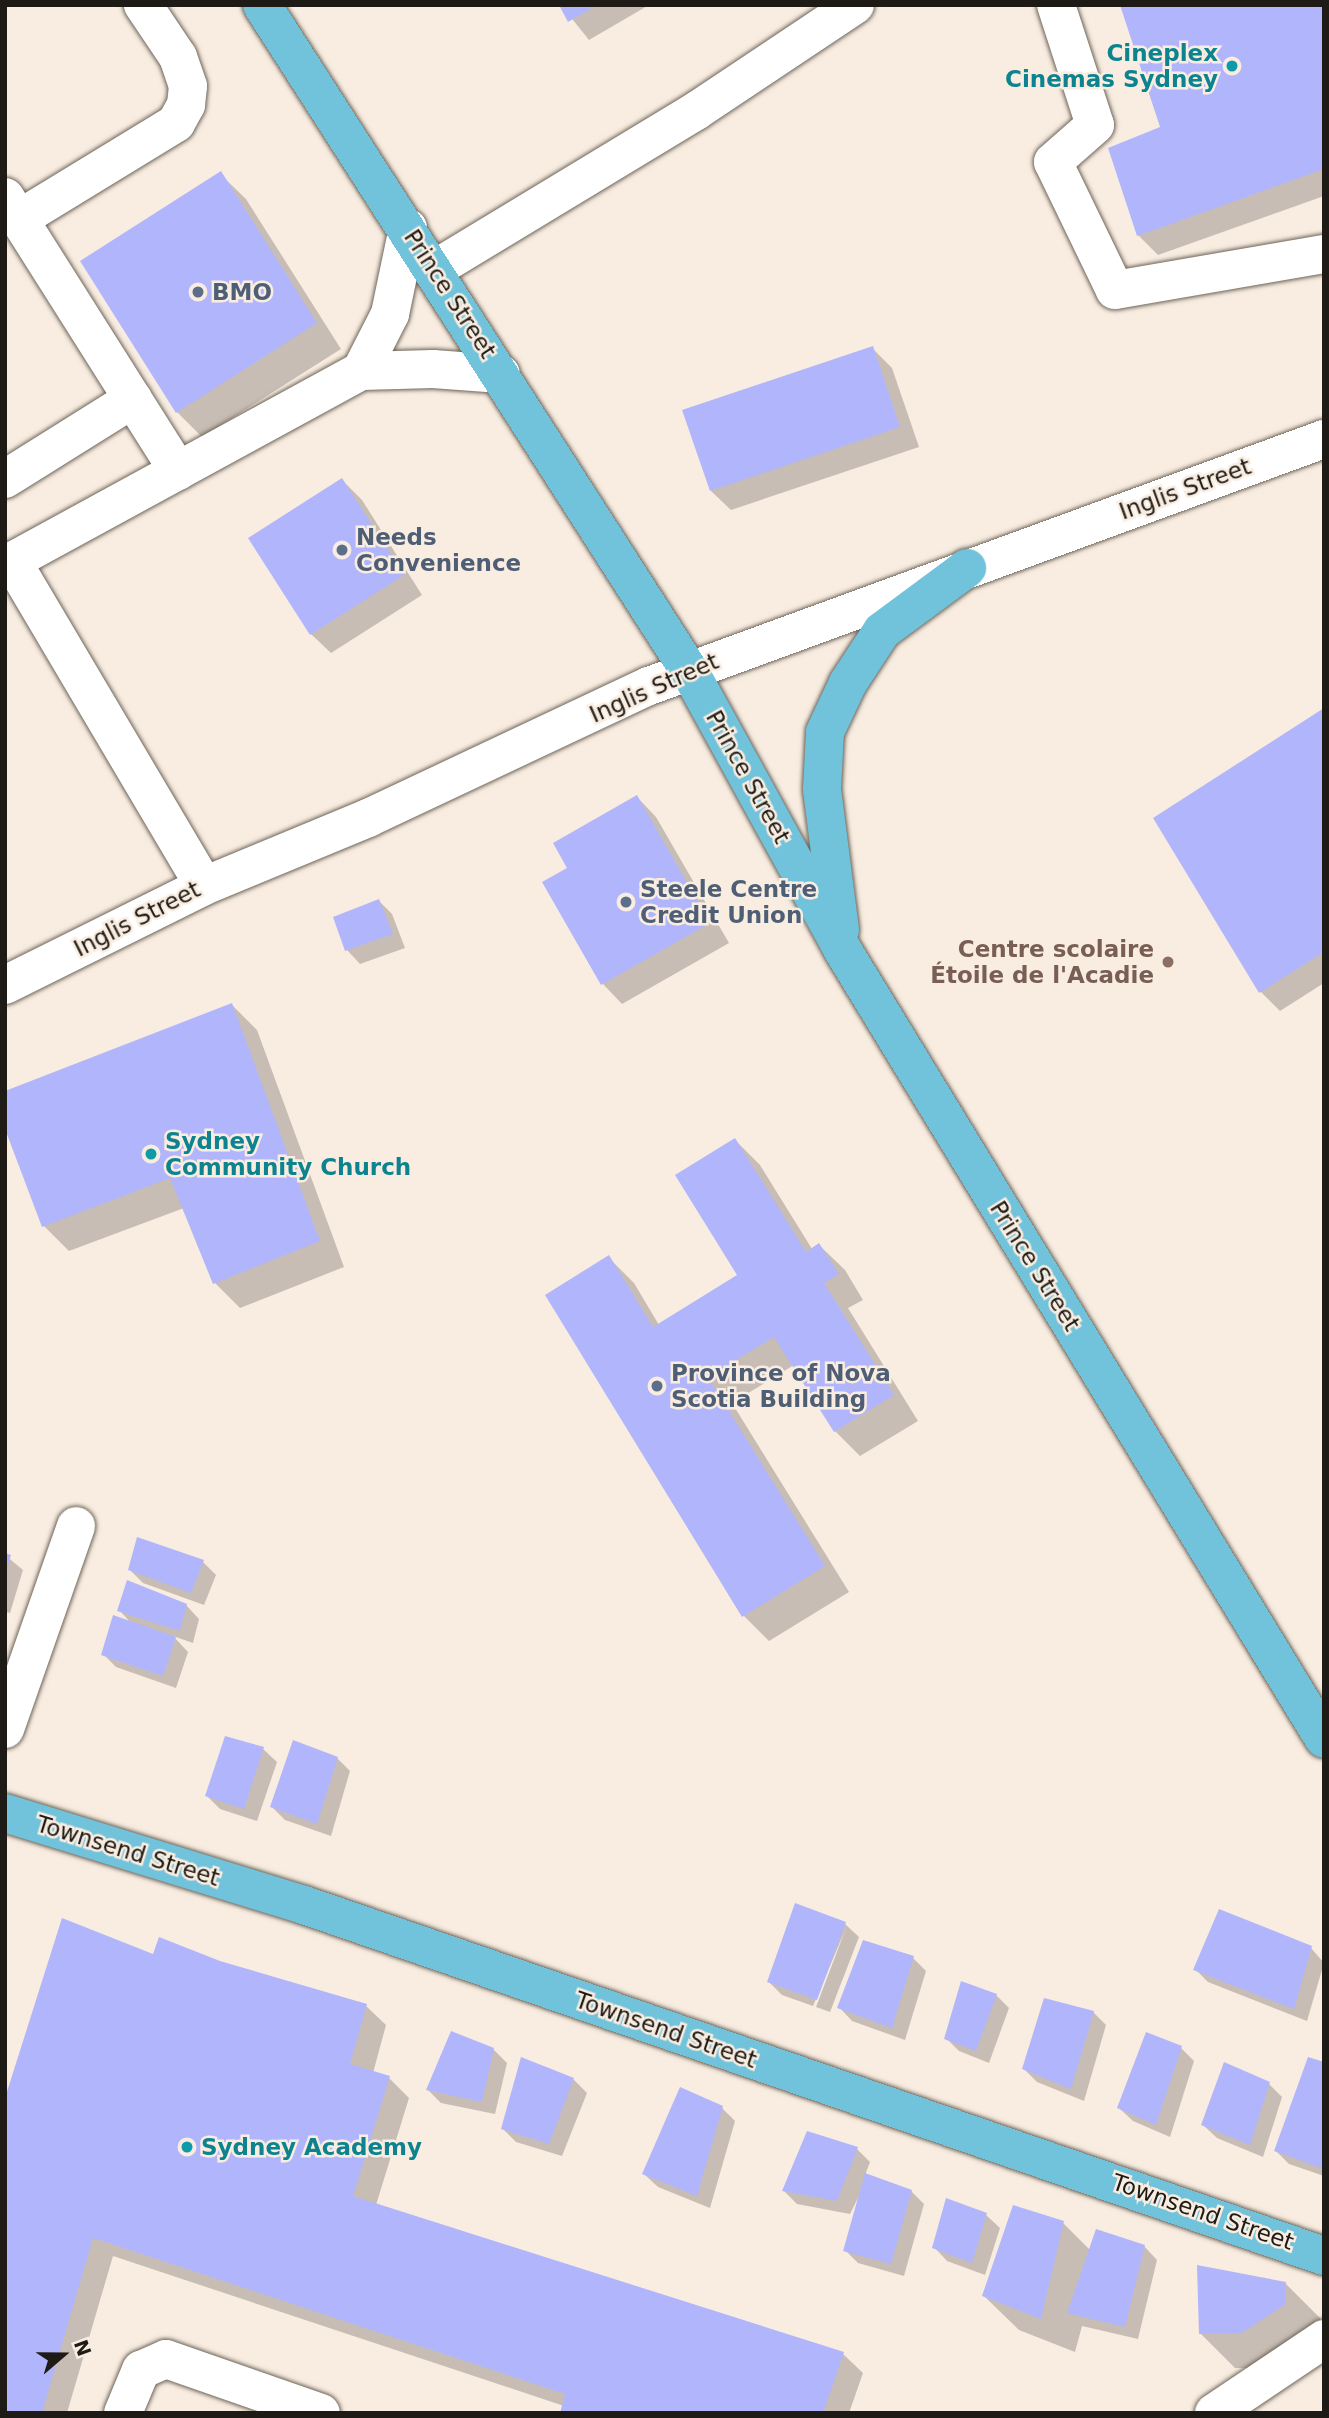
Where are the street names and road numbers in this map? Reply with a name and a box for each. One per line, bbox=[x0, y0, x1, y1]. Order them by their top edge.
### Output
street label: Prince Street bbox=[398, 224, 502, 364]
street label: Inglis Street bbox=[1115, 452, 1255, 526]
street label: Inglis Street bbox=[585, 647, 723, 729]
street label: Prince Street bbox=[700, 706, 796, 848]
street label: Inglis Street bbox=[69, 875, 205, 963]
street label: Prince Street bbox=[984, 1196, 1086, 1336]
street label: Townsend Street bbox=[33, 1810, 223, 1892]
street label: Townsend Street bbox=[572, 1986, 760, 2074]
street label: Townsend Street bbox=[1109, 2168, 1297, 2256]

